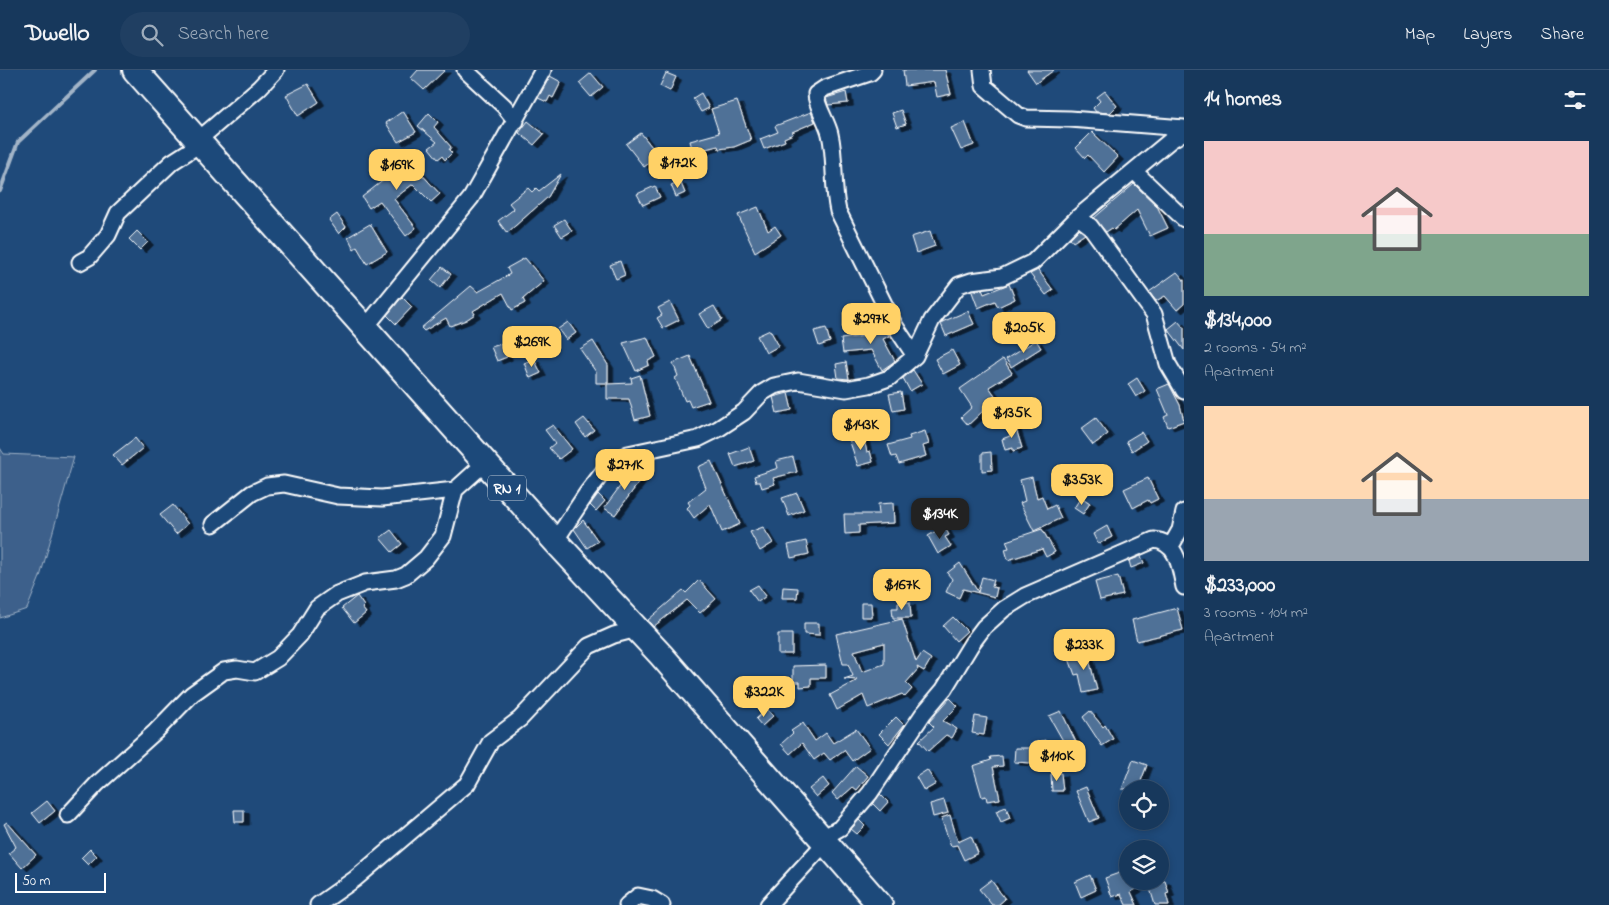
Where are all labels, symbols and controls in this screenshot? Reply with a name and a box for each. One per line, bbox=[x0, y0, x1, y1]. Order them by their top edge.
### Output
search box bbox=[120, 12, 470, 57]
text: Dwello bbox=[25, 17, 90, 52]
icon: search bbox=[138, 21, 166, 49]
text: Search here bbox=[178, 21, 269, 48]
text: Map bbox=[1405, 22, 1435, 48]
text: Layers bbox=[1463, 22, 1513, 48]
text: Share bbox=[1541, 22, 1584, 48]
text: 14 homes bbox=[1204, 85, 1282, 115]
icon: filters bbox=[1561, 86, 1589, 114]
pin: $172K bbox=[643, 146, 713, 189]
pin: $169K bbox=[362, 148, 432, 191]
text: $172K bbox=[659, 151, 697, 175]
text: $169K bbox=[380, 153, 414, 177]
icon: home bbox=[1352, 174, 1442, 264]
pin: $297K bbox=[836, 302, 906, 345]
text: $134,000 bbox=[1204, 306, 1272, 336]
text: $297K bbox=[853, 307, 889, 331]
pin: $205K bbox=[989, 312, 1059, 354]
text: $205K bbox=[1003, 316, 1045, 340]
pin: $269K bbox=[497, 326, 567, 368]
text: $269K bbox=[513, 330, 551, 354]
text: 2 rooms · 54 m² bbox=[1204, 336, 1306, 360]
text: Apartment bbox=[1204, 360, 1274, 384]
pin: $135K bbox=[977, 396, 1047, 439]
text: $135K bbox=[993, 401, 1031, 425]
pin: $143K bbox=[826, 408, 896, 451]
text: $143K bbox=[843, 413, 879, 437]
icon: home bbox=[1352, 439, 1442, 529]
pin: $271K bbox=[590, 448, 660, 491]
text: $271K bbox=[606, 453, 644, 477]
pin: $353K bbox=[1047, 464, 1117, 506]
text: $353K bbox=[1062, 468, 1102, 492]
road number: RN 1 bbox=[488, 476, 526, 500]
pin: $134K bbox=[905, 498, 975, 540]
text: $134K bbox=[922, 502, 958, 526]
pin: $167K bbox=[867, 568, 937, 611]
text: $233,000 bbox=[1204, 571, 1275, 601]
text: $167K bbox=[884, 573, 920, 597]
text: 3 rooms · 104 m² bbox=[1204, 601, 1308, 625]
text: Apartment bbox=[1204, 625, 1274, 649]
pin: $233K bbox=[1049, 628, 1119, 671]
text: $233K bbox=[1065, 633, 1103, 657]
pin: $322K bbox=[729, 676, 799, 718]
text: $322K bbox=[744, 680, 784, 704]
pin: $110K bbox=[1022, 740, 1092, 782]
text: $110K bbox=[1040, 744, 1074, 768]
map controls bbox=[1119, 780, 1169, 890]
button: locate bbox=[1119, 780, 1169, 830]
button: layers bbox=[1119, 840, 1169, 890]
scale bar bbox=[15, 870, 106, 893]
text: 50 m bbox=[22, 871, 50, 892]

